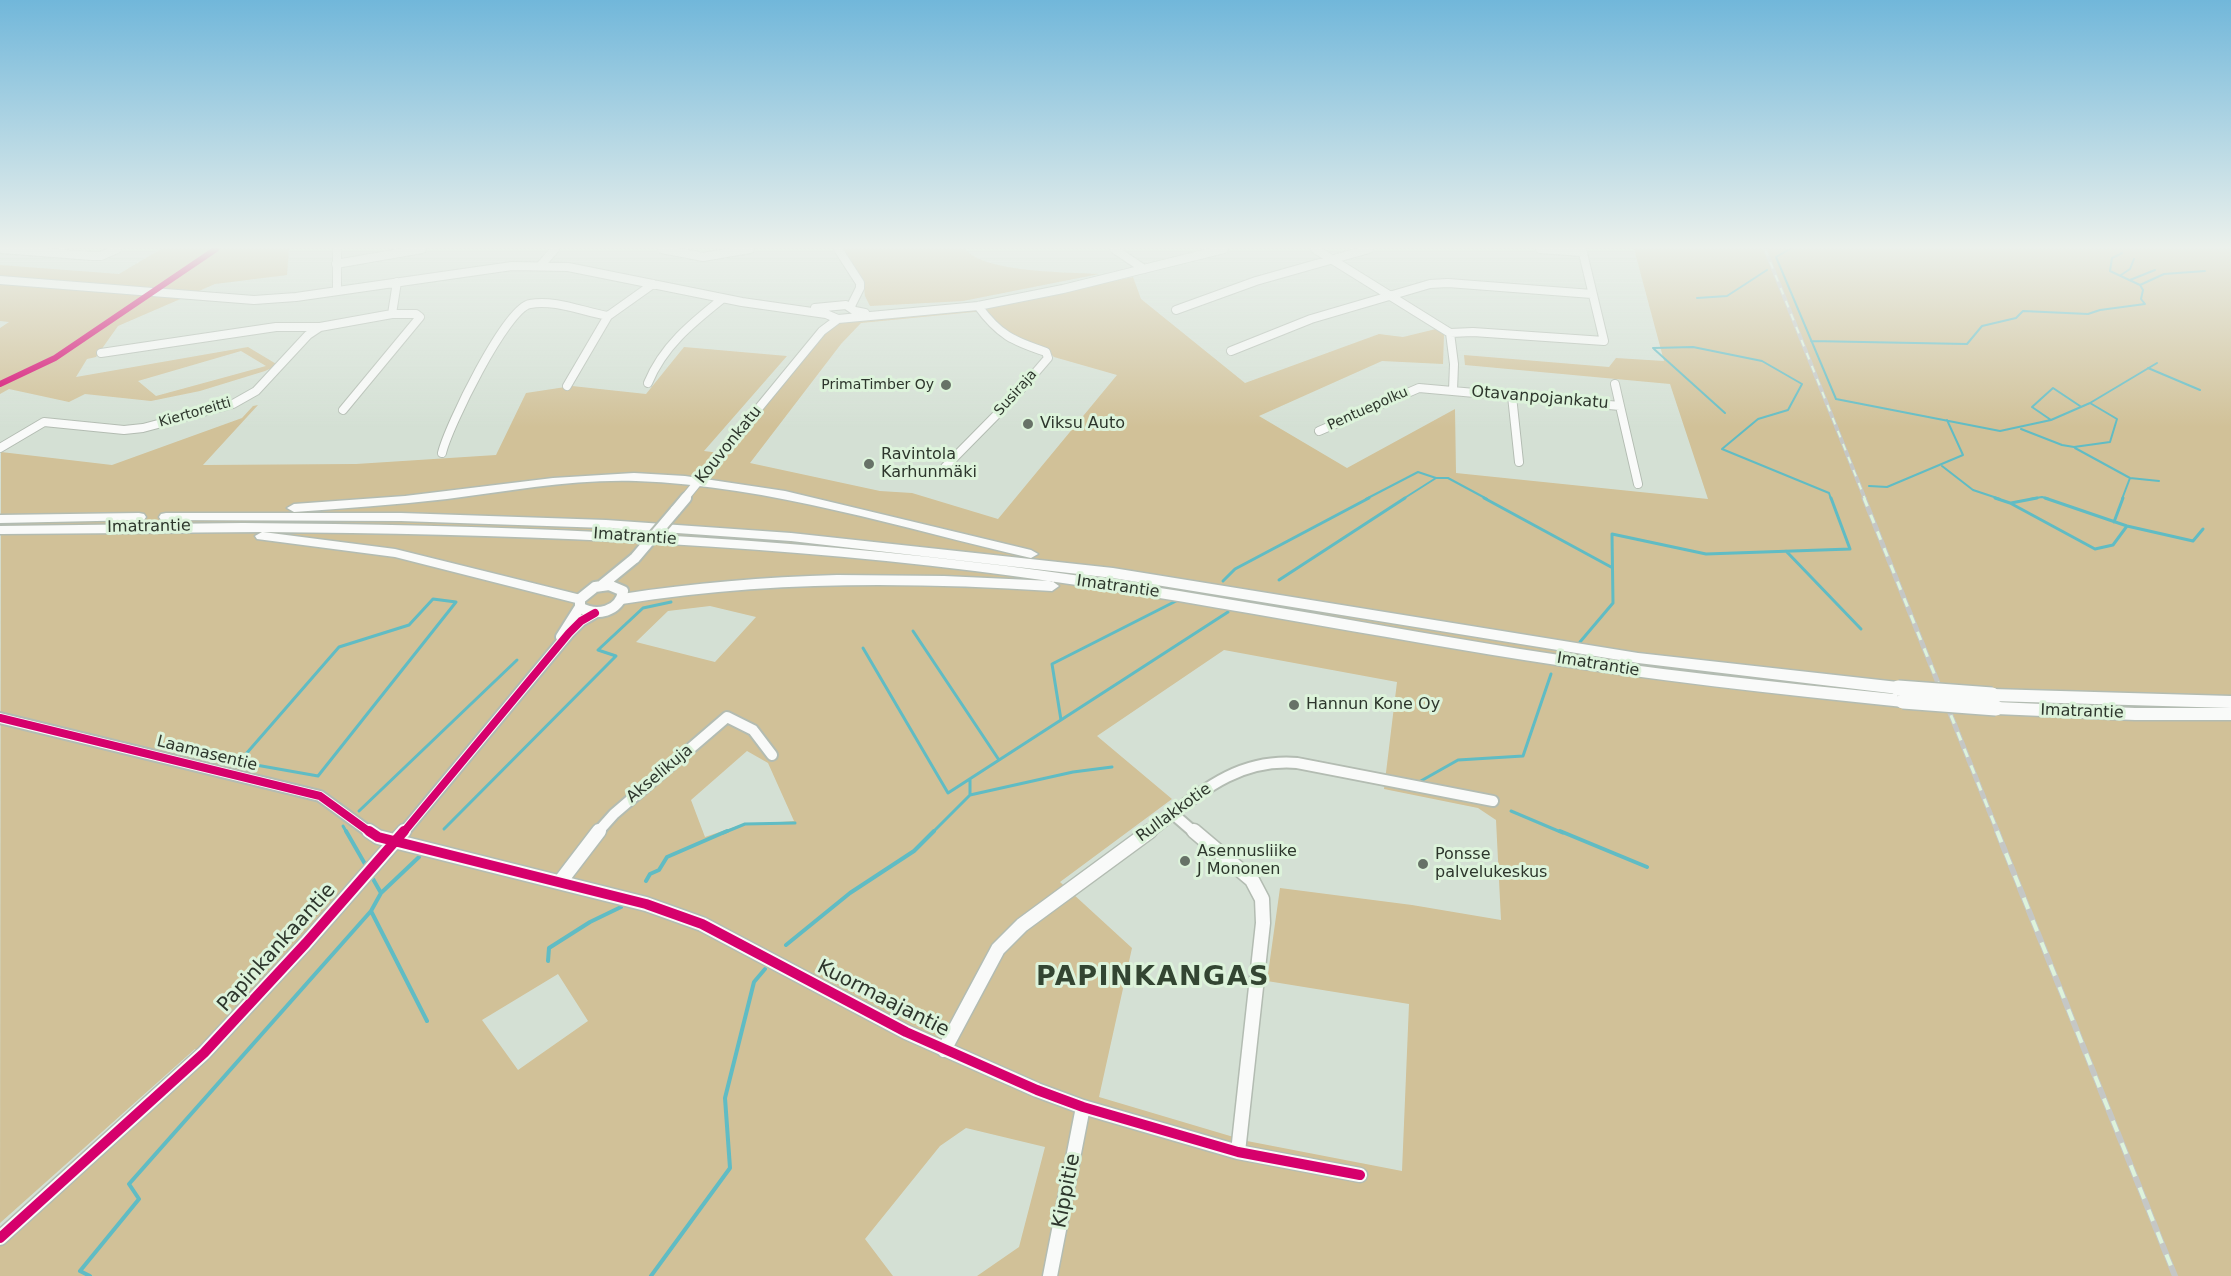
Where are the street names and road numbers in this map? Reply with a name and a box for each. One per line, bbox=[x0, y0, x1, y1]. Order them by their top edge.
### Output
street label: Susiraja bbox=[991, 367, 1041, 419]
street label: Otavanpojankatu bbox=[1471, 382, 1609, 414]
street label: Pentuepolku bbox=[1325, 384, 1411, 434]
street label: Kiertoreitti bbox=[157, 395, 233, 431]
street label: Kouvonkatu bbox=[692, 402, 766, 488]
street label: Imatrantie bbox=[107, 517, 191, 537]
street label: Imatrantie bbox=[593, 525, 677, 549]
street label: Imatrantie bbox=[1075, 572, 1161, 602]
street label: Imatrantie bbox=[1555, 649, 1641, 681]
street label: Imatrantie bbox=[2040, 701, 2124, 723]
street label: Laamasentie bbox=[155, 732, 259, 776]
street label: Akselikuja bbox=[623, 741, 697, 807]
street label: Rullakkotie bbox=[1133, 780, 1215, 846]
street label: Papinkankaantie bbox=[213, 879, 341, 1017]
street label: Kuormaajantie bbox=[813, 955, 953, 1043]
street label: Kippitie bbox=[1048, 1152, 1086, 1230]

